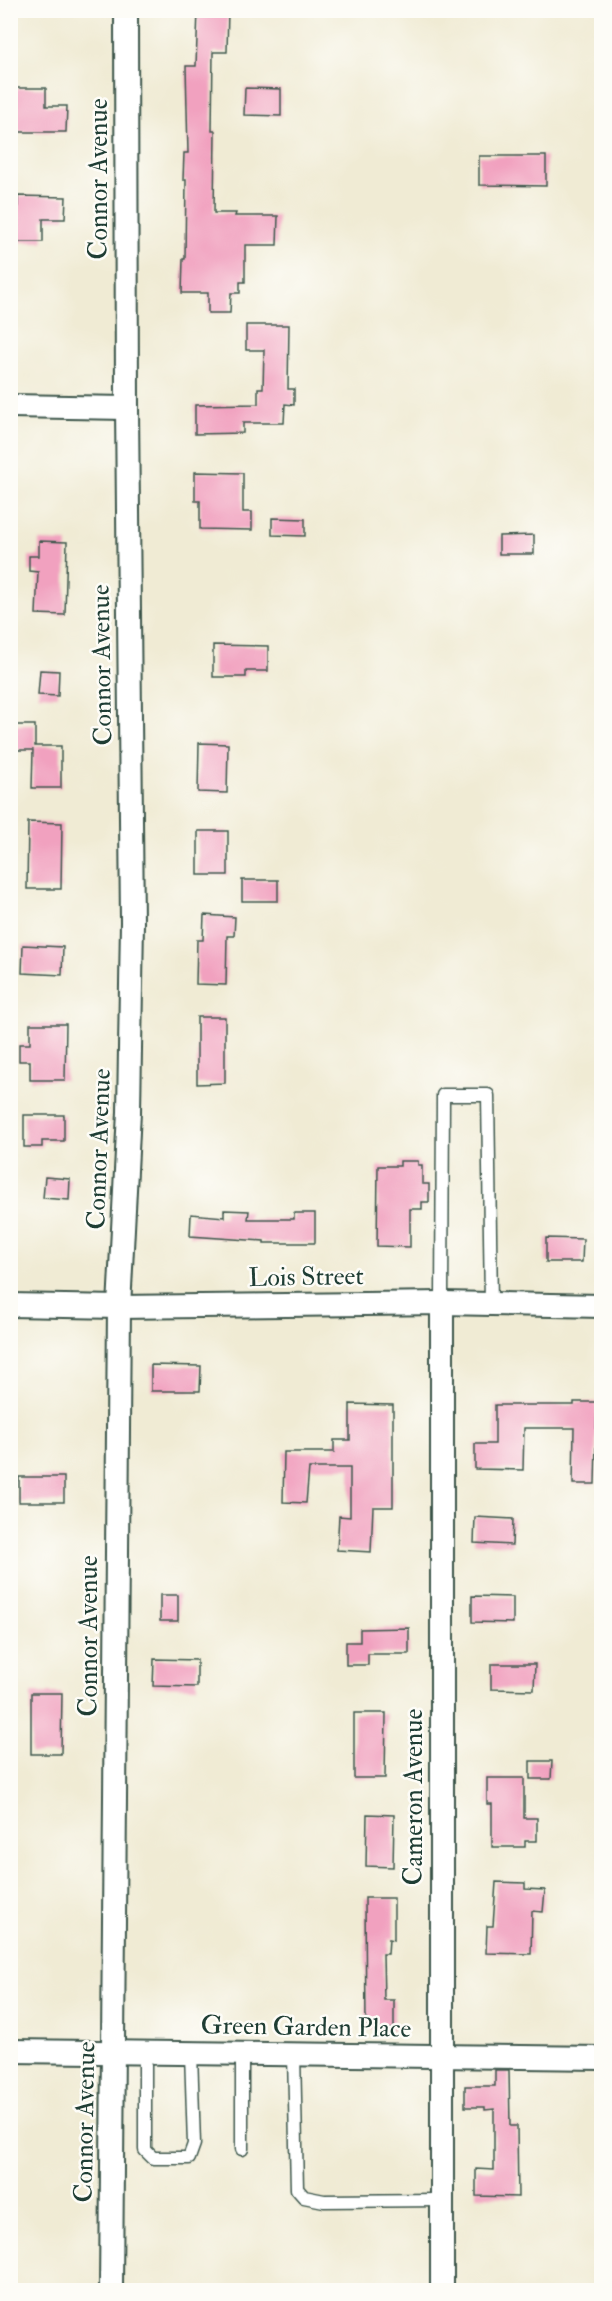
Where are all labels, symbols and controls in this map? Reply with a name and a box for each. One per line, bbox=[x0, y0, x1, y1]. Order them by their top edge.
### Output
street label: Connor Avenue bbox=[83, 98, 115, 260]
street label: Connor Avenue bbox=[85, 584, 119, 746]
street label: Connor Avenue bbox=[80, 1068, 118, 1230]
street label: Lois Street bbox=[248, 1260, 364, 1294]
street label: Connor Avenue bbox=[73, 1555, 105, 1717]
street label: Cameron Avenue bbox=[398, 1708, 430, 1885]
street label: Green Garden Place bbox=[200, 2009, 412, 2045]
street label: Connor Avenue bbox=[68, 2041, 102, 2203]

